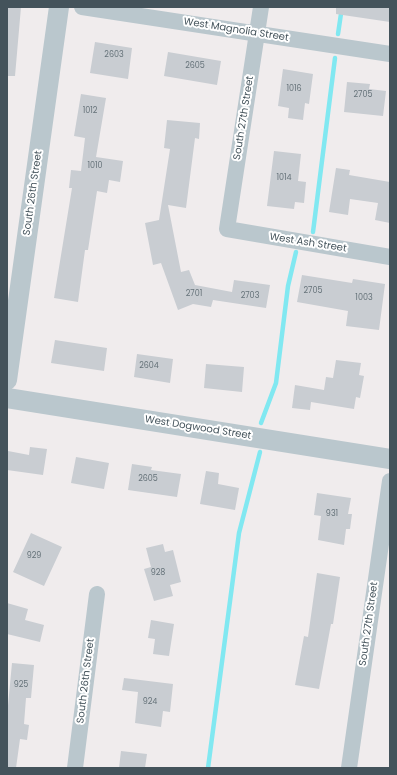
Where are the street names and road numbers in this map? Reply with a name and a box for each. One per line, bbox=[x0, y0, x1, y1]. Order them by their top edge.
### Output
street label: West Magnolia Street bbox=[183, 16, 289, 44]
street label: South 27th Street bbox=[231, 75, 257, 161]
street label: South 26th Street bbox=[21, 150, 45, 236]
street label: West Ash Street bbox=[269, 231, 347, 255]
street label: West Dogwood Street bbox=[144, 414, 252, 442]
street label: South 27th Street bbox=[357, 581, 381, 667]
street label: South 26th Street bbox=[75, 638, 97, 724]

